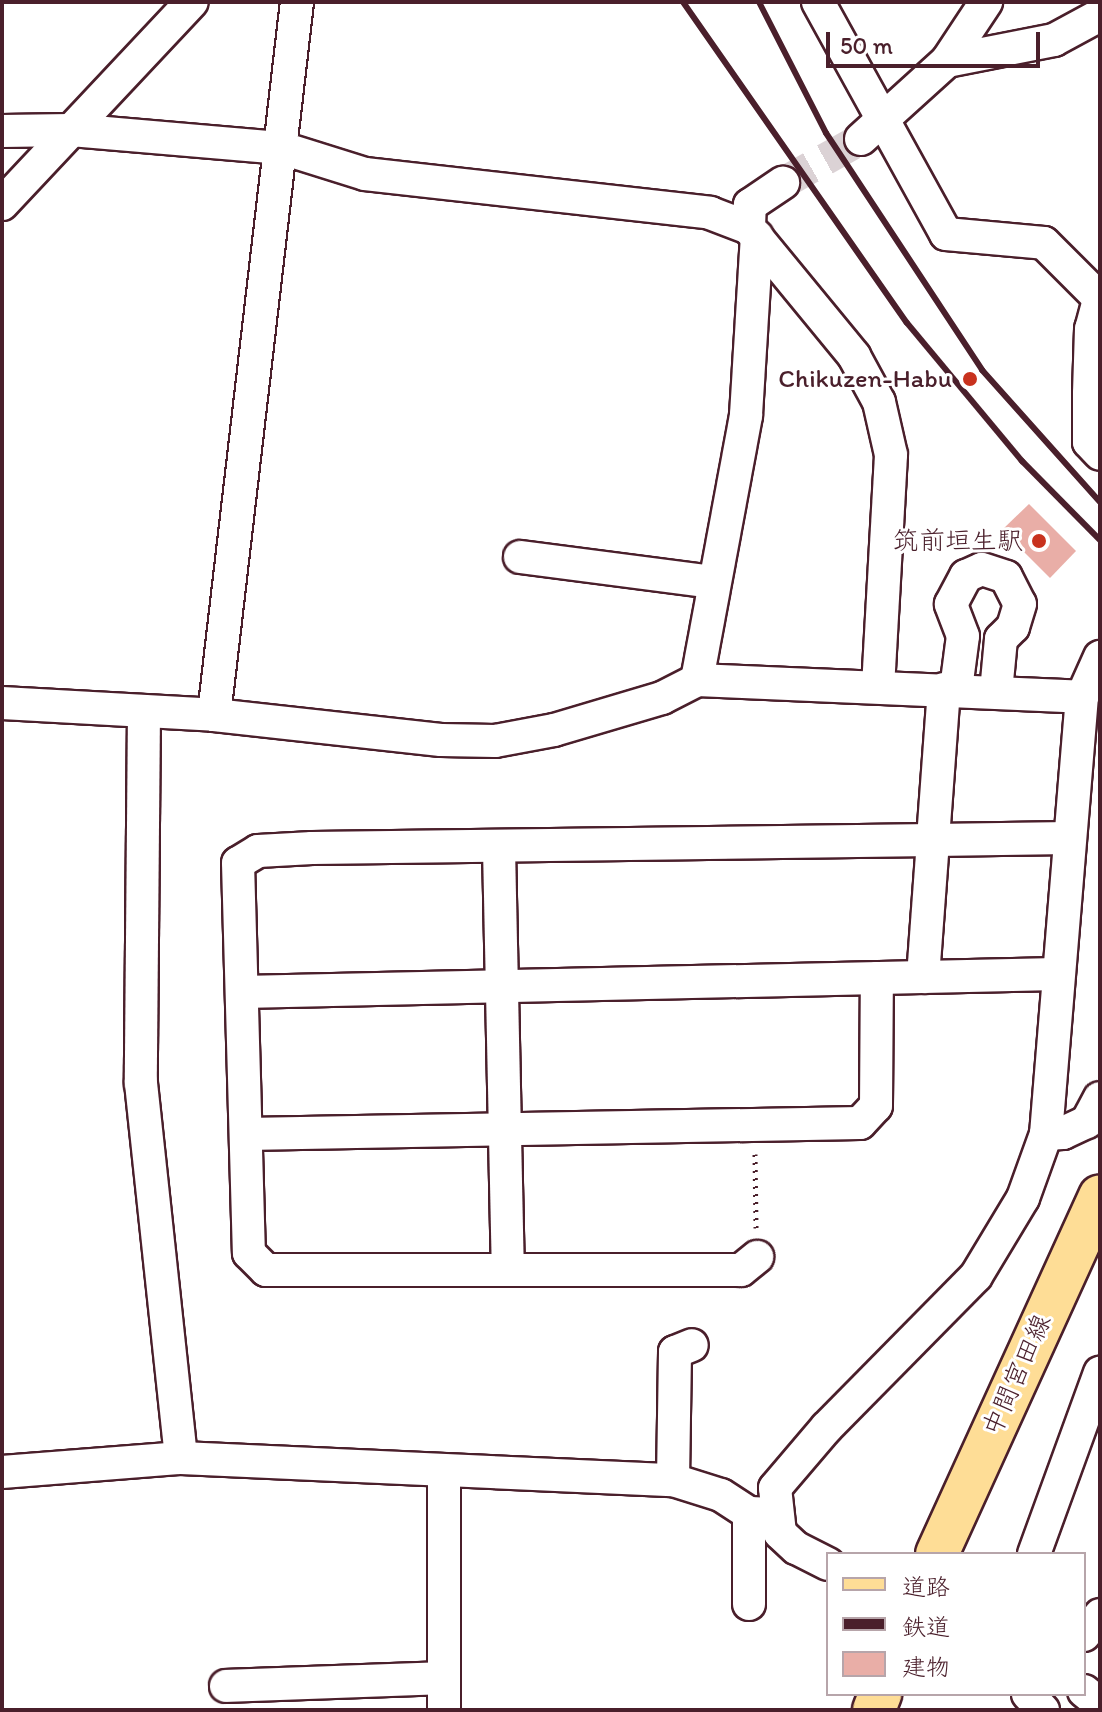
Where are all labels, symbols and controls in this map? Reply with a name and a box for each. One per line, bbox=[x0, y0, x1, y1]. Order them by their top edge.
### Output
scale bar bbox=[830, 16, 1044, 66]
text: 50 m bbox=[840, 31, 893, 60]
place label: Chikuzen-Habu bbox=[778, 363, 952, 395]
marker: Chikuzen-Habu bbox=[959, 368, 981, 390]
place label: 筑前垣生駅 bbox=[893, 525, 1023, 557]
marker: 筑前垣生駅 bbox=[1030, 532, 1048, 550]
street label: 中間宮田線 bbox=[976, 1309, 1058, 1441]
legend bbox=[826, 1552, 1086, 1696]
text: 道路 bbox=[902, 1572, 950, 1601]
text: 鉄道 bbox=[902, 1612, 950, 1641]
text: 建物 bbox=[902, 1652, 950, 1681]

